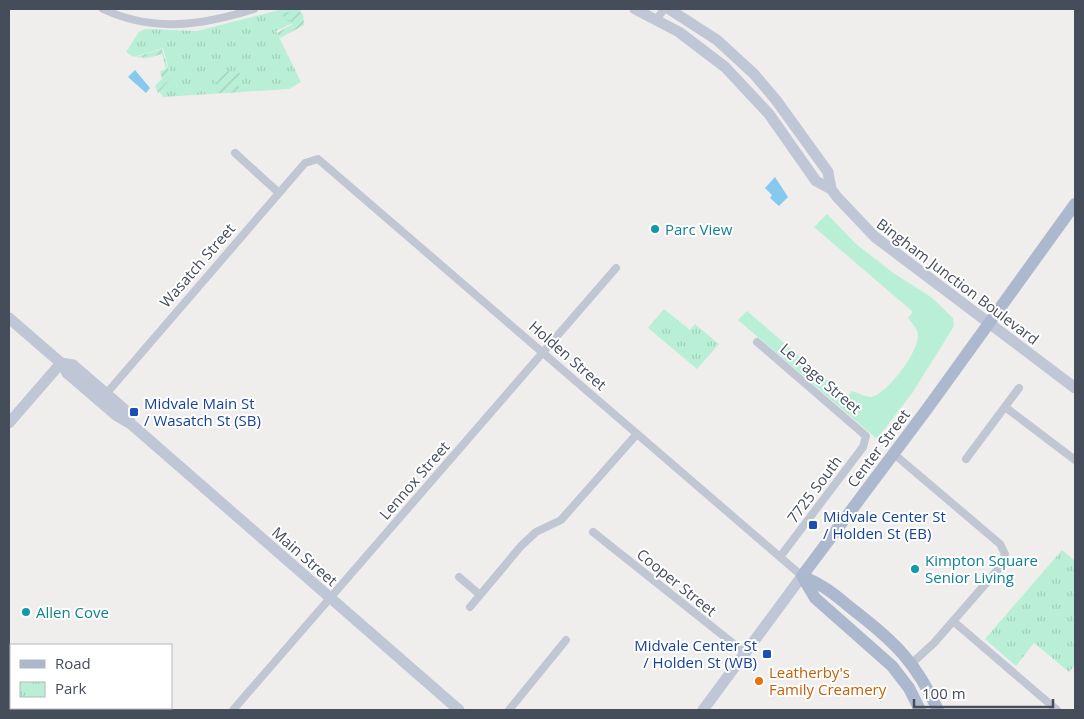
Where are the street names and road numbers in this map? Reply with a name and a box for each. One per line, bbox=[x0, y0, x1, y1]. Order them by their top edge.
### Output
street label: Bingham Junction Boulevard bbox=[873, 213, 1043, 349]
street label: Wasatch Street bbox=[155, 219, 239, 311]
street label: Holden Street bbox=[525, 316, 611, 394]
street label: Le Page Street bbox=[776, 338, 866, 418]
street label: Center Street bbox=[842, 405, 914, 491]
street label: Lennox Street bbox=[375, 437, 453, 523]
street label: 7725 South bbox=[782, 451, 846, 527]
street label: Main Street bbox=[268, 522, 342, 590]
street label: Cooper Street bbox=[633, 544, 721, 620]

